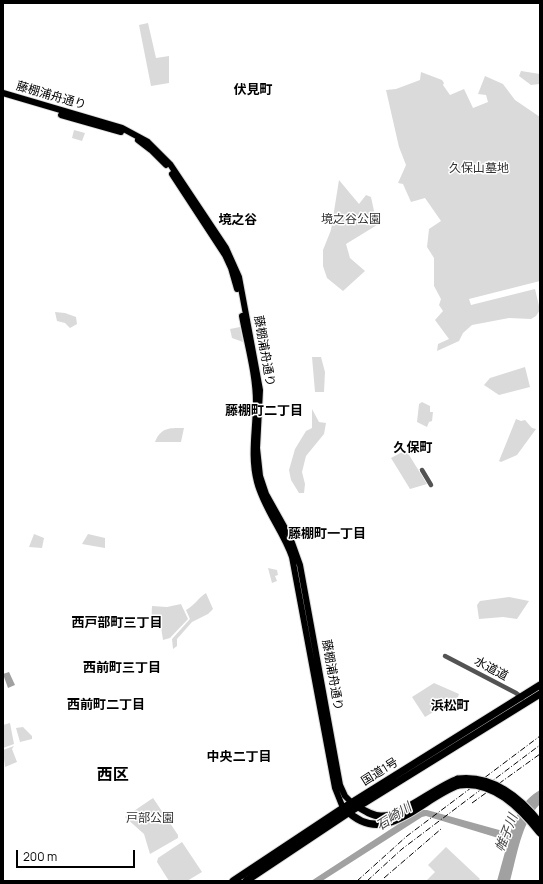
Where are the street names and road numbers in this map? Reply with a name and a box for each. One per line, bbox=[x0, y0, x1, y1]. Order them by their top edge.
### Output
street label: 藤棚浦舟通り bbox=[14, 79, 88, 113]
street label: 藤棚浦舟通り bbox=[251, 314, 277, 388]
street label: 藤棚浦舟通り bbox=[319, 638, 345, 712]
street label: 水道道 bbox=[472, 654, 510, 684]
street label: 国道1号 bbox=[359, 755, 401, 789]

